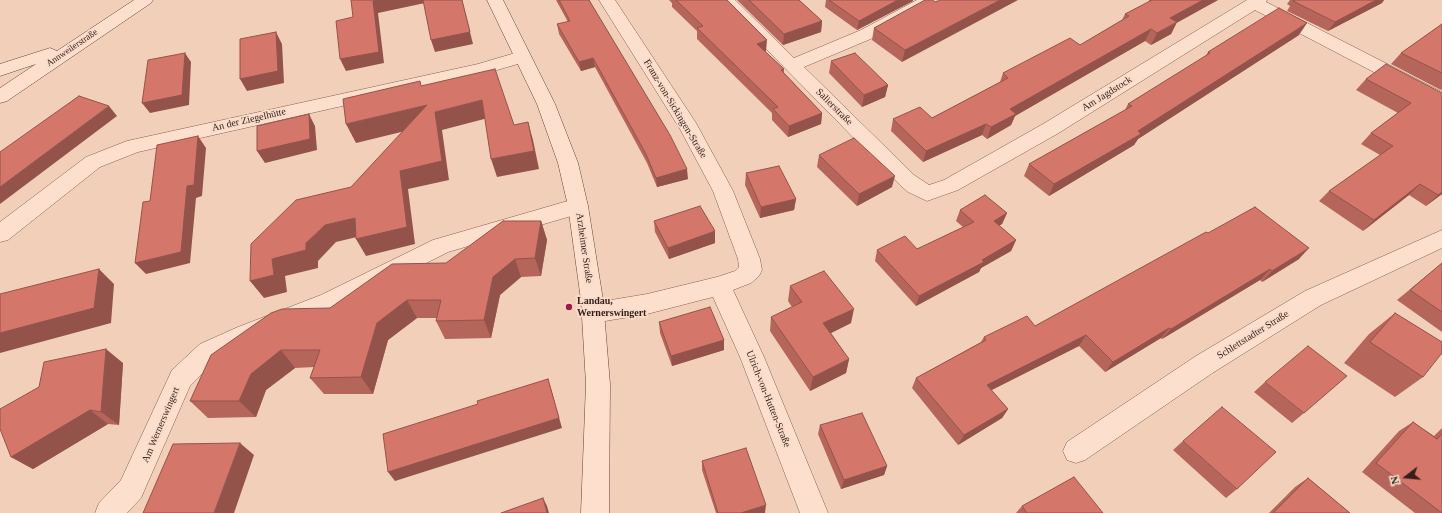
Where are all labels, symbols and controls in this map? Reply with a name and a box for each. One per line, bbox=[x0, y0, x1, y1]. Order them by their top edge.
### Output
street label: Annweilerstraße bbox=[44, 27, 100, 69]
street label: Franz-von-Sickingen-Straße bbox=[641, 57, 709, 161]
street label: Am Jagdstock bbox=[1080, 74, 1134, 114]
street label: Salierstraße bbox=[813, 86, 855, 128]
street label: An der Ziegelhütte bbox=[211, 106, 287, 134]
street label: Arzheimer Straße bbox=[573, 212, 595, 284]
place label: Landau, Wernerswingert bbox=[577, 295, 646, 318]
marker: Landau, Wernerswingert bbox=[564, 302, 574, 312]
street label: Schlettstadter Straße bbox=[1215, 308, 1291, 362]
street label: Ulrich-von-Hutten-Straße bbox=[743, 349, 793, 449]
street label: Am Wernerswingert bbox=[140, 385, 182, 465]
north arrow bbox=[1386, 457, 1426, 497]
text: N bbox=[1388, 475, 1401, 486]

